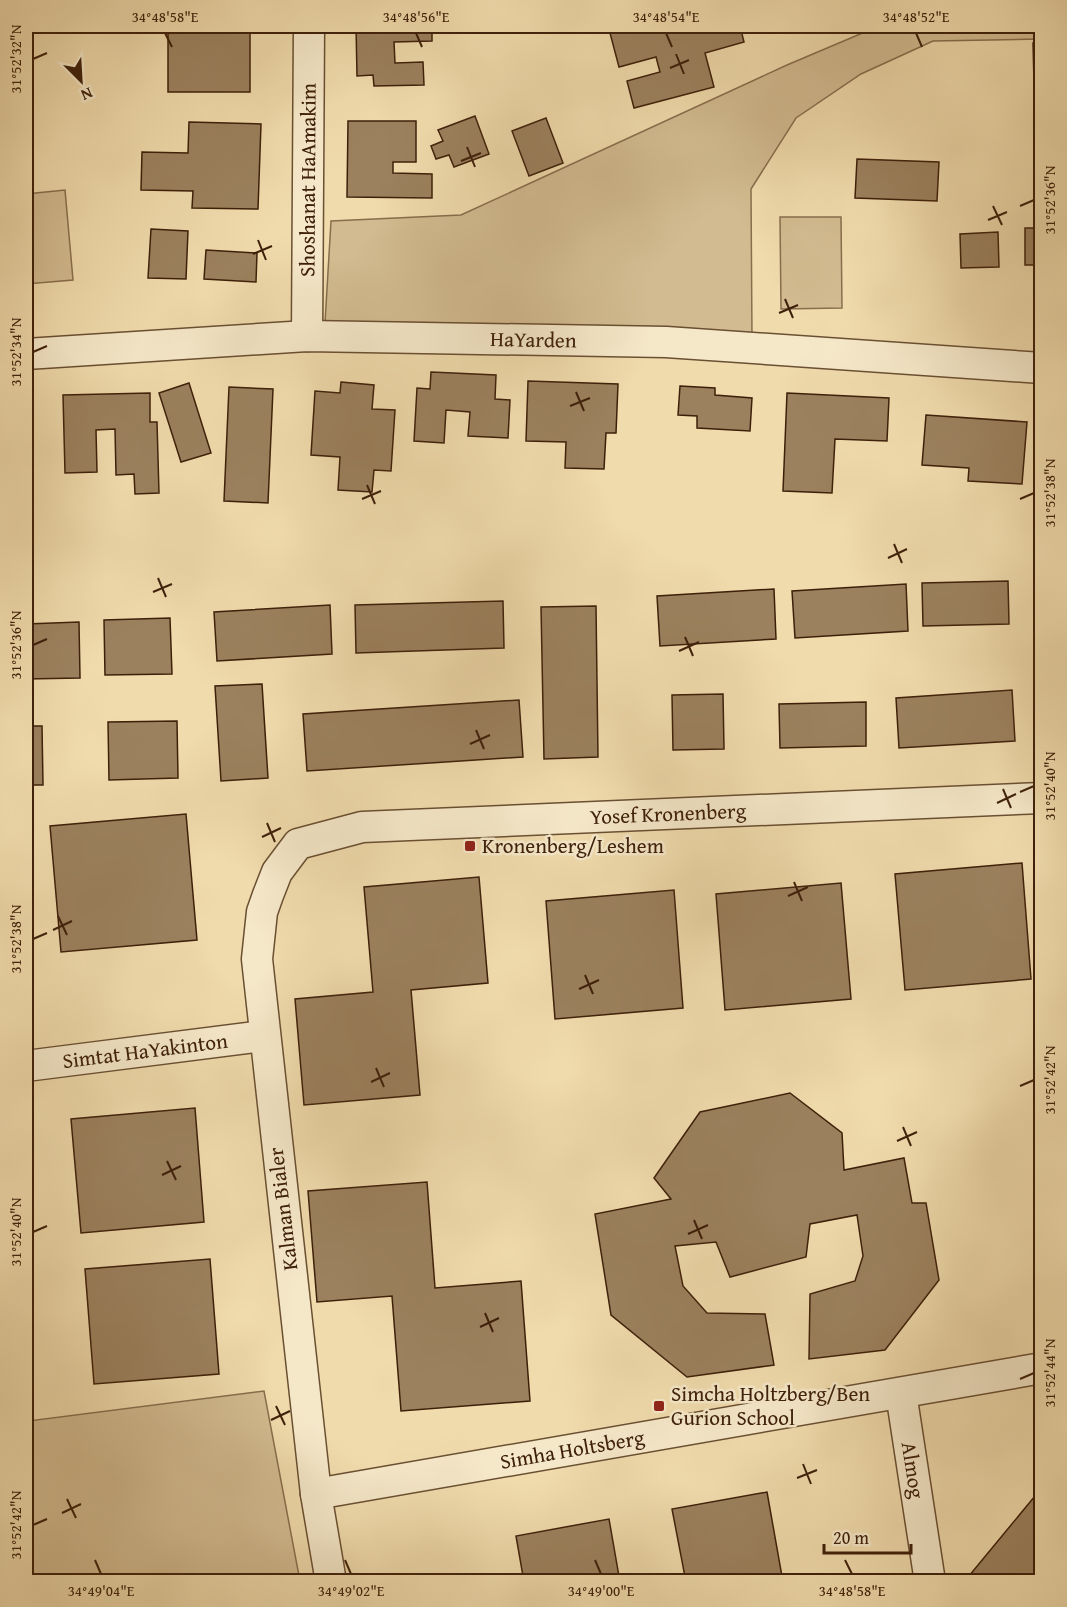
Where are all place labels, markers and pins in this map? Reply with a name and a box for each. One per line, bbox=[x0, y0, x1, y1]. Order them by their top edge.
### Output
place label: Kronenberg/Leshem bbox=[482, 830, 664, 861]
marker: Kronenberg/Leshem bbox=[463, 839, 477, 853]
place label: Simcha Holtzberg/Ben Gurion School bbox=[671, 1378, 870, 1433]
marker: Simcha Holtzberg/Ben Gurion School bbox=[652, 1399, 666, 1413]

